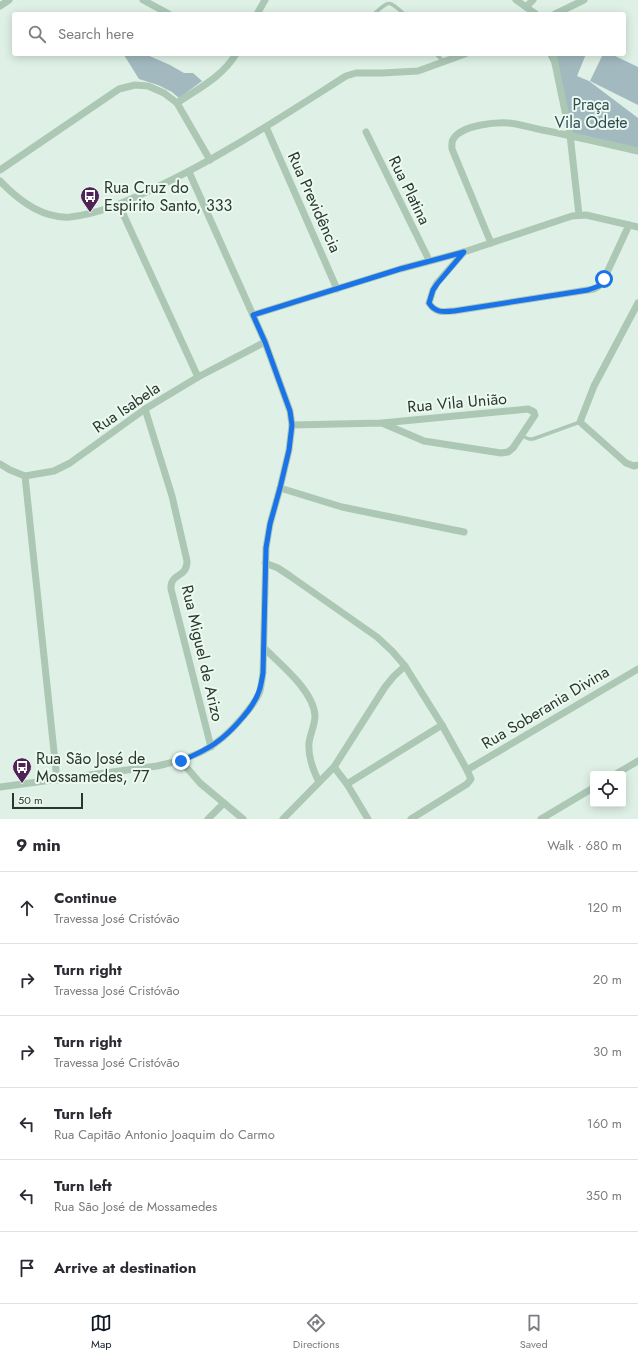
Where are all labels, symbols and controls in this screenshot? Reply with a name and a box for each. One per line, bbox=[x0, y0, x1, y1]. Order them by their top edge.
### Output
search box bbox=[12, 12, 626, 56]
icon: search bbox=[26, 23, 48, 45]
text: Search here bbox=[58, 23, 134, 45]
park label: Praça Vila Odete bbox=[555, 93, 627, 134]
street label: Rua Previdência bbox=[282, 148, 347, 256]
street label: Rua Platina bbox=[383, 152, 436, 229]
place label: Rua Cruz do Espirito Santo, 333 bbox=[104, 176, 232, 217]
bus stop icon: Rua Cruz do Espirito Santo, 333 bbox=[79, 185, 101, 213]
route start bbox=[595, 270, 613, 288]
street label: Rua Isabela bbox=[88, 376, 164, 438]
street label: Rua Vila União bbox=[406, 387, 508, 418]
street label: Rua Miguel de Arizo bbox=[176, 583, 229, 724]
street label: Rua Soberania Divina bbox=[477, 660, 613, 755]
place label: Rua São José de Mossamedes, 77 bbox=[36, 747, 150, 788]
route end bbox=[172, 752, 190, 770]
bus stop icon: Rua São José de Mossamedes, 77 bbox=[11, 756, 33, 784]
map controls bbox=[590, 771, 626, 807]
button: locate bbox=[590, 771, 626, 807]
scale bar bbox=[12, 791, 83, 810]
text: 50 m bbox=[18, 792, 43, 808]
text: 9 min bbox=[16, 833, 61, 857]
text: Walk · 680 m bbox=[547, 836, 622, 855]
text: Continue bbox=[54, 887, 117, 909]
icon: ahead bbox=[16, 897, 38, 919]
text: 120 m bbox=[587, 898, 622, 917]
text: Travessa José Cristóvão bbox=[54, 909, 180, 928]
text: Turn right bbox=[54, 959, 122, 981]
icon: right bbox=[16, 969, 38, 991]
text: 20 m bbox=[593, 970, 622, 989]
text: Travessa José Cristóvão bbox=[54, 981, 180, 1000]
text: Turn right bbox=[54, 1031, 122, 1053]
icon: right bbox=[16, 1041, 38, 1063]
text: 30 m bbox=[593, 1042, 622, 1061]
text: Travessa José Cristóvão bbox=[54, 1053, 180, 1072]
text: Turn left bbox=[54, 1103, 112, 1125]
icon: left bbox=[16, 1113, 38, 1135]
text: 160 m bbox=[587, 1114, 622, 1133]
text: Rua Capitão Antonio Joaquim do Carmo bbox=[54, 1125, 275, 1144]
text: Turn left bbox=[54, 1175, 112, 1197]
icon: left bbox=[16, 1185, 38, 1207]
text: 350 m bbox=[586, 1186, 622, 1205]
text: Rua São José de Mossamedes bbox=[54, 1197, 217, 1216]
icon: arrive bbox=[16, 1257, 38, 1279]
text: Arrive at destination bbox=[54, 1257, 196, 1279]
tab: Map bbox=[90, 1312, 112, 1352]
tab: Directions bbox=[293, 1312, 339, 1352]
tab: Saved bbox=[520, 1312, 548, 1352]

